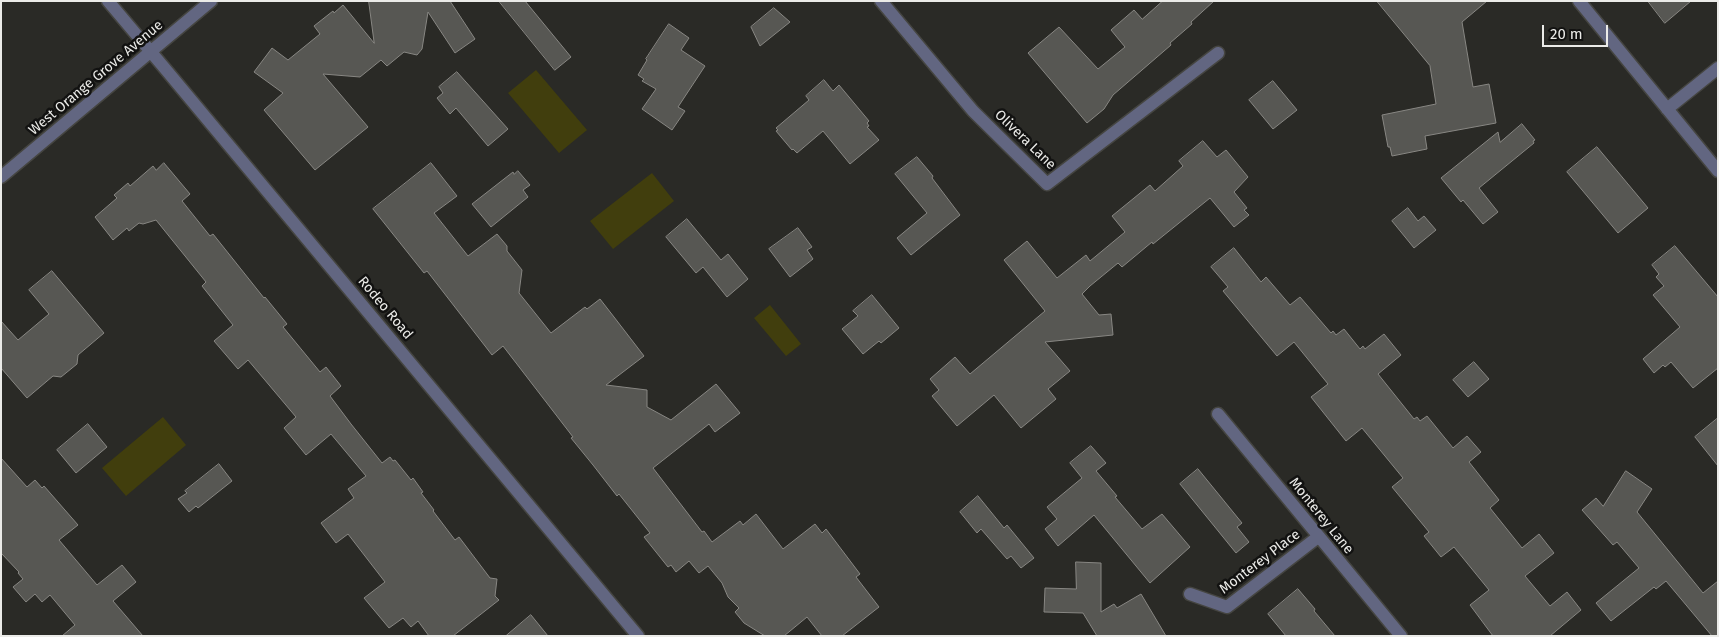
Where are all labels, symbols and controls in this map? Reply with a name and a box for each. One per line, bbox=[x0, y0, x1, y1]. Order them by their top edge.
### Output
scale bar bbox=[1544, 15, 1610, 47]
street label: West Orange Grove Avenue bbox=[26, 17, 166, 139]
text: 20 m bbox=[1550, 25, 1583, 43]
street label: Olivera Lane bbox=[991, 107, 1059, 173]
street label: Rodeo Road bbox=[354, 273, 416, 343]
street label: Monterey Lane bbox=[1285, 475, 1357, 557]
street label: Monterey Place bbox=[1216, 526, 1304, 598]

